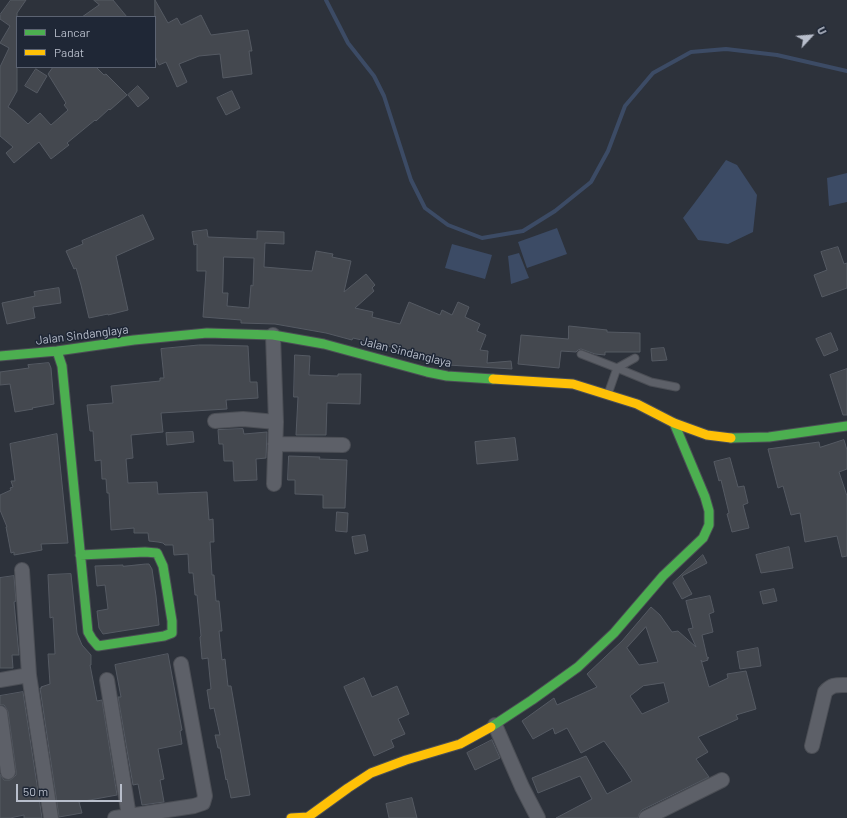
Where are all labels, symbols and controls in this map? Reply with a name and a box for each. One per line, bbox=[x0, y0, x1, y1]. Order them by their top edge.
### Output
legend bbox=[16, 16, 156, 68]
north arrow bbox=[791, 16, 831, 56]
text: Lancar bbox=[54, 25, 90, 39]
text: U bbox=[815, 25, 830, 36]
text: Padat bbox=[54, 45, 84, 59]
street label: Jalan Sindanglaya bbox=[35, 322, 129, 348]
street label: Jalan Sindanglaya bbox=[359, 334, 453, 370]
scale bar bbox=[18, 776, 124, 802]
text: 50 m bbox=[23, 784, 48, 798]

